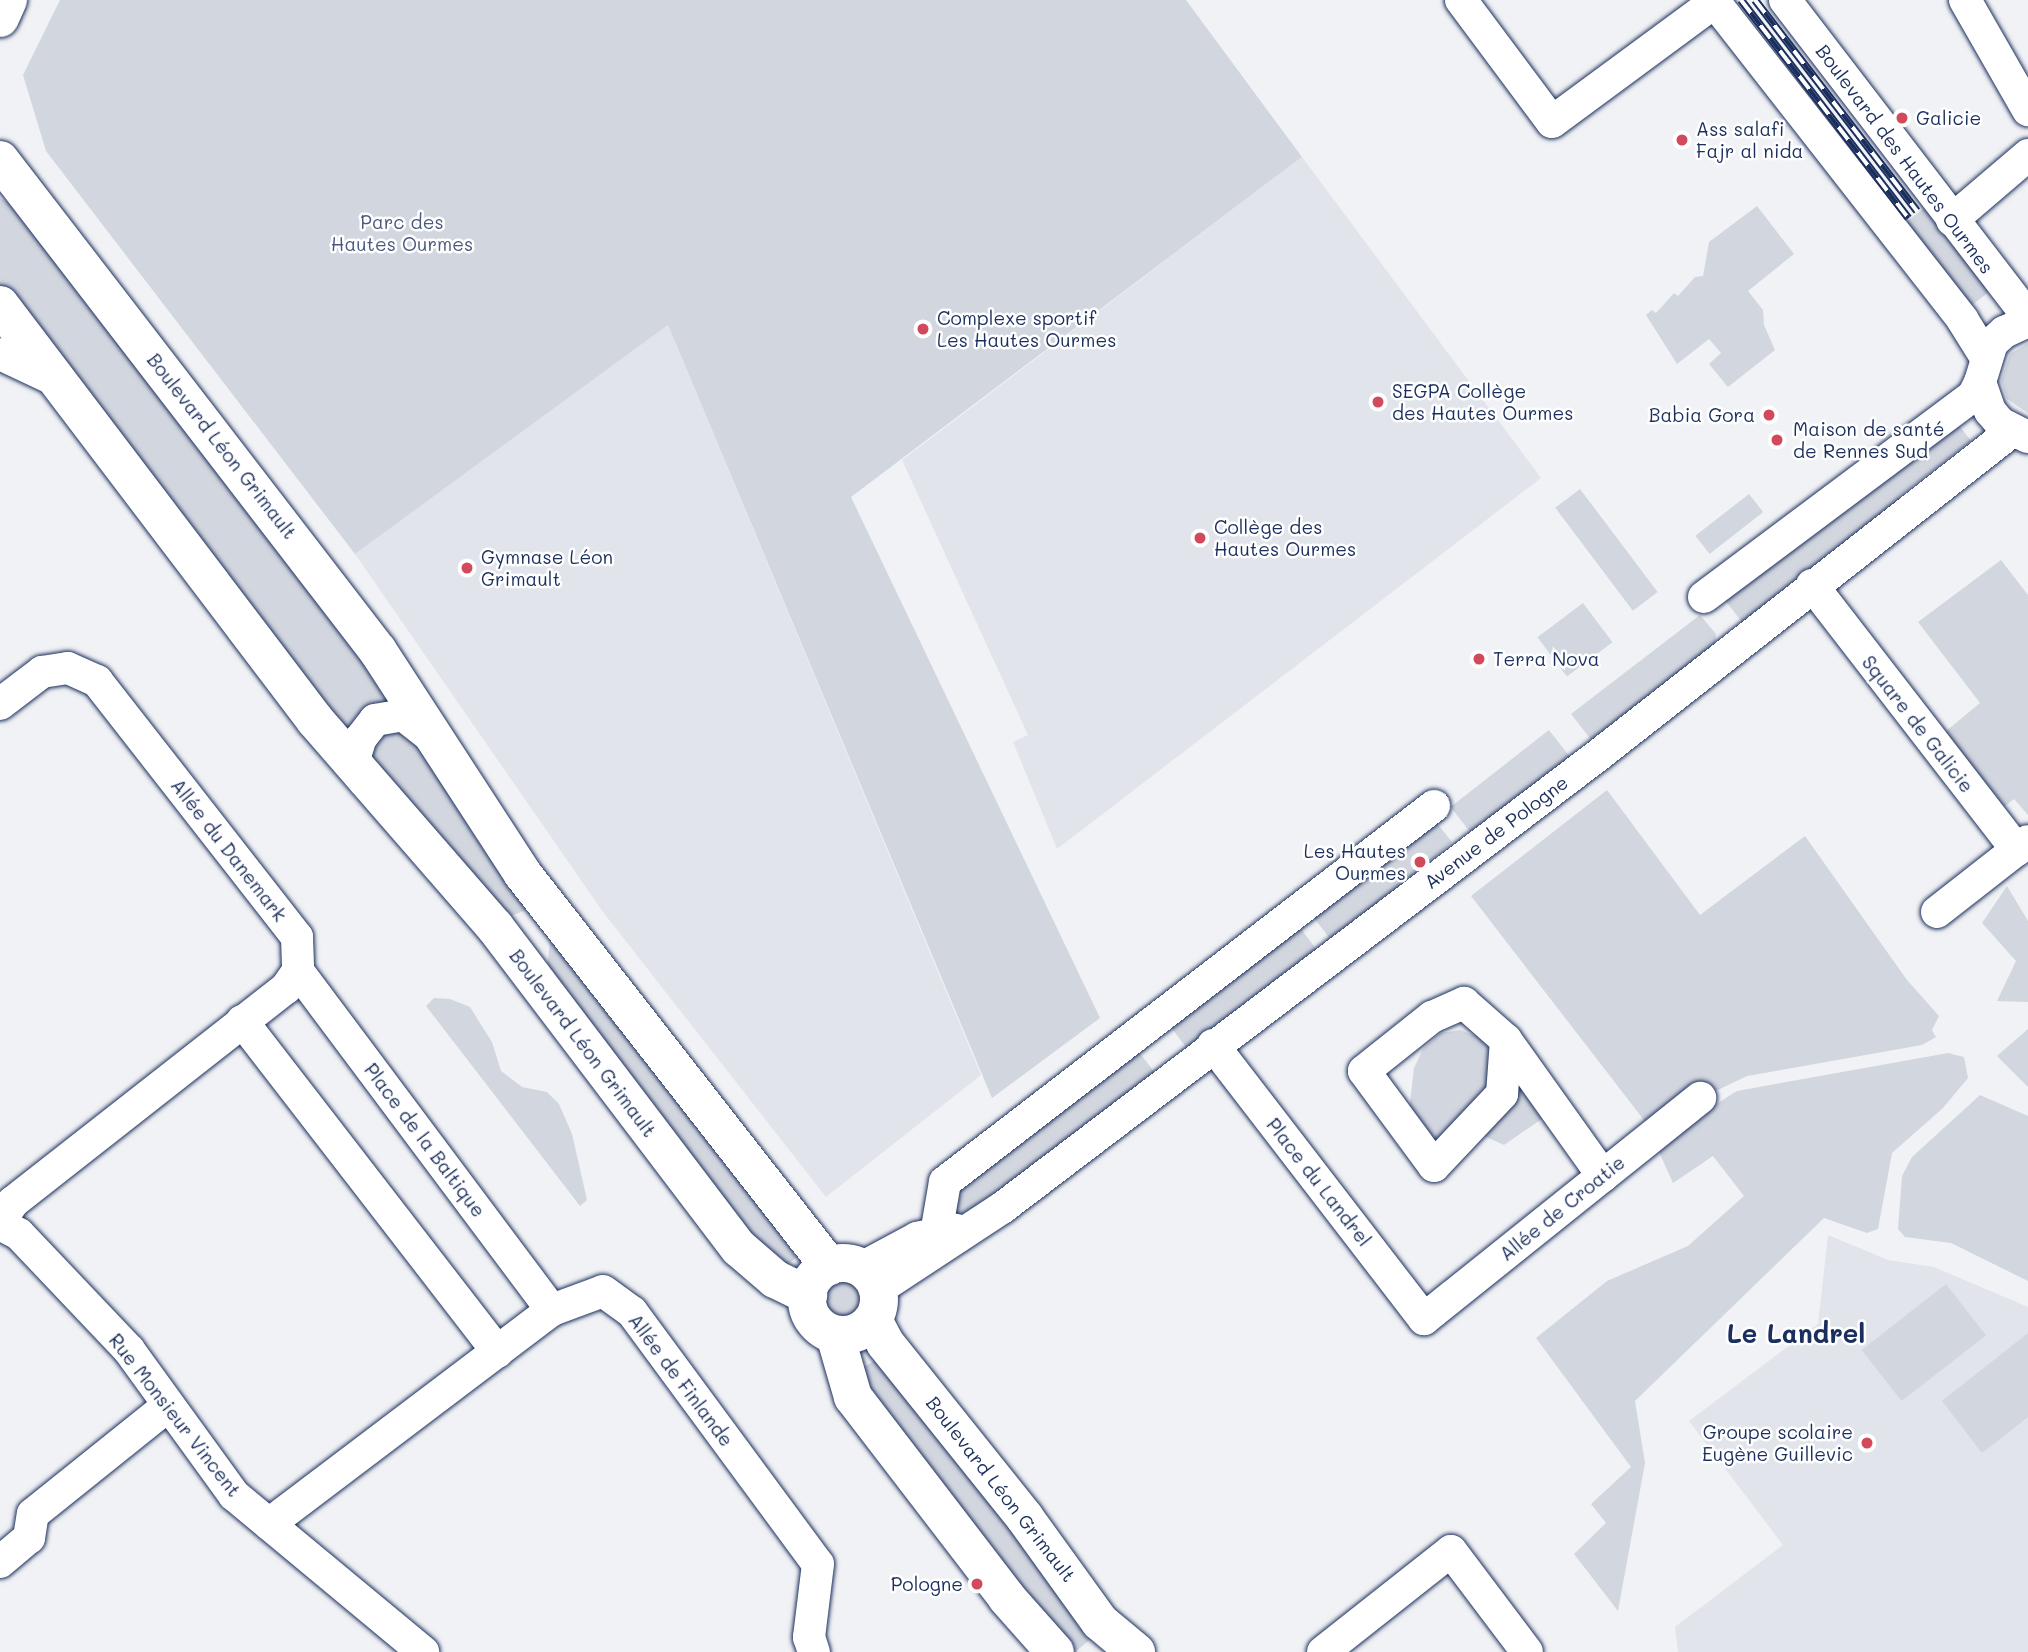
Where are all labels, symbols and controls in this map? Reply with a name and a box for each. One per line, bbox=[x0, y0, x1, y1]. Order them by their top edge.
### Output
street label: Boulevard des Hautes Ourmes bbox=[1811, 40, 1999, 278]
place label: Galicie bbox=[1916, 107, 1981, 129]
marker: Galicie bbox=[1894, 110, 1910, 126]
place label: Ass salafi Fajr al nida bbox=[1696, 118, 1803, 162]
marker: Ass salafi Fajr al nida bbox=[1674, 132, 1690, 148]
park label: Parc des Hautes Ourmes bbox=[331, 211, 473, 255]
place label: Complexe sportif Les Hautes Ourmes bbox=[937, 307, 1116, 351]
marker: Complexe sportif Les Hautes Ourmes bbox=[915, 321, 931, 337]
street label: Boulevard Léon Grimault bbox=[142, 349, 302, 543]
place label: SEGPA Collège des Hautes Ourmes bbox=[1392, 380, 1573, 424]
marker: SEGPA Collège des Hautes Ourmes bbox=[1370, 394, 1386, 410]
place label: Babia Gora bbox=[1649, 404, 1755, 426]
marker: Babia Gora bbox=[1761, 407, 1777, 423]
place label: Maison de santé de Rennes Sud bbox=[1793, 418, 1945, 462]
marker: Maison de santé de Rennes Sud bbox=[1767, 430, 1787, 450]
place label: Collège des Hautes Ourmes bbox=[1214, 516, 1356, 560]
marker: Collège des Hautes Ourmes bbox=[1192, 530, 1208, 546]
place label: Gymnase Léon Grimault bbox=[481, 546, 613, 590]
marker: Gymnase Léon Grimault bbox=[459, 560, 475, 576]
place label: Terra Nova bbox=[1493, 648, 1600, 670]
marker: Terra Nova bbox=[1471, 651, 1487, 667]
street label: Square de Galicie bbox=[1857, 651, 1979, 797]
street label: Avenue de Pologne bbox=[1420, 771, 1572, 893]
street label: Allée du Danemark bbox=[166, 774, 292, 926]
place label: Les Hautes Ourmes bbox=[1304, 840, 1406, 884]
marker: Les Hautes Ourmes bbox=[1412, 854, 1428, 870]
street label: Boulevard Léon Grimault bbox=[505, 945, 661, 1141]
street label: Place de la Baltique bbox=[360, 1059, 490, 1221]
street label: Place du Landrel bbox=[1262, 1113, 1376, 1251]
street label: Allée de Croatie bbox=[1495, 1151, 1629, 1265]
street label: Allée de Finlande bbox=[624, 1309, 738, 1451]
district label: Le Landrel bbox=[1727, 1318, 1865, 1350]
street label: Rue Monsieur Vincent bbox=[104, 1329, 246, 1501]
street label: Boulevard Léon Grimault bbox=[921, 1392, 1081, 1586]
place label: Groupe scolaire Eugène Guillevic bbox=[1702, 1421, 1853, 1465]
marker: Groupe scolaire Eugène Guillevic bbox=[1859, 1435, 1875, 1451]
place label: Pologne bbox=[891, 1573, 963, 1595]
marker: Pologne bbox=[969, 1576, 985, 1592]

